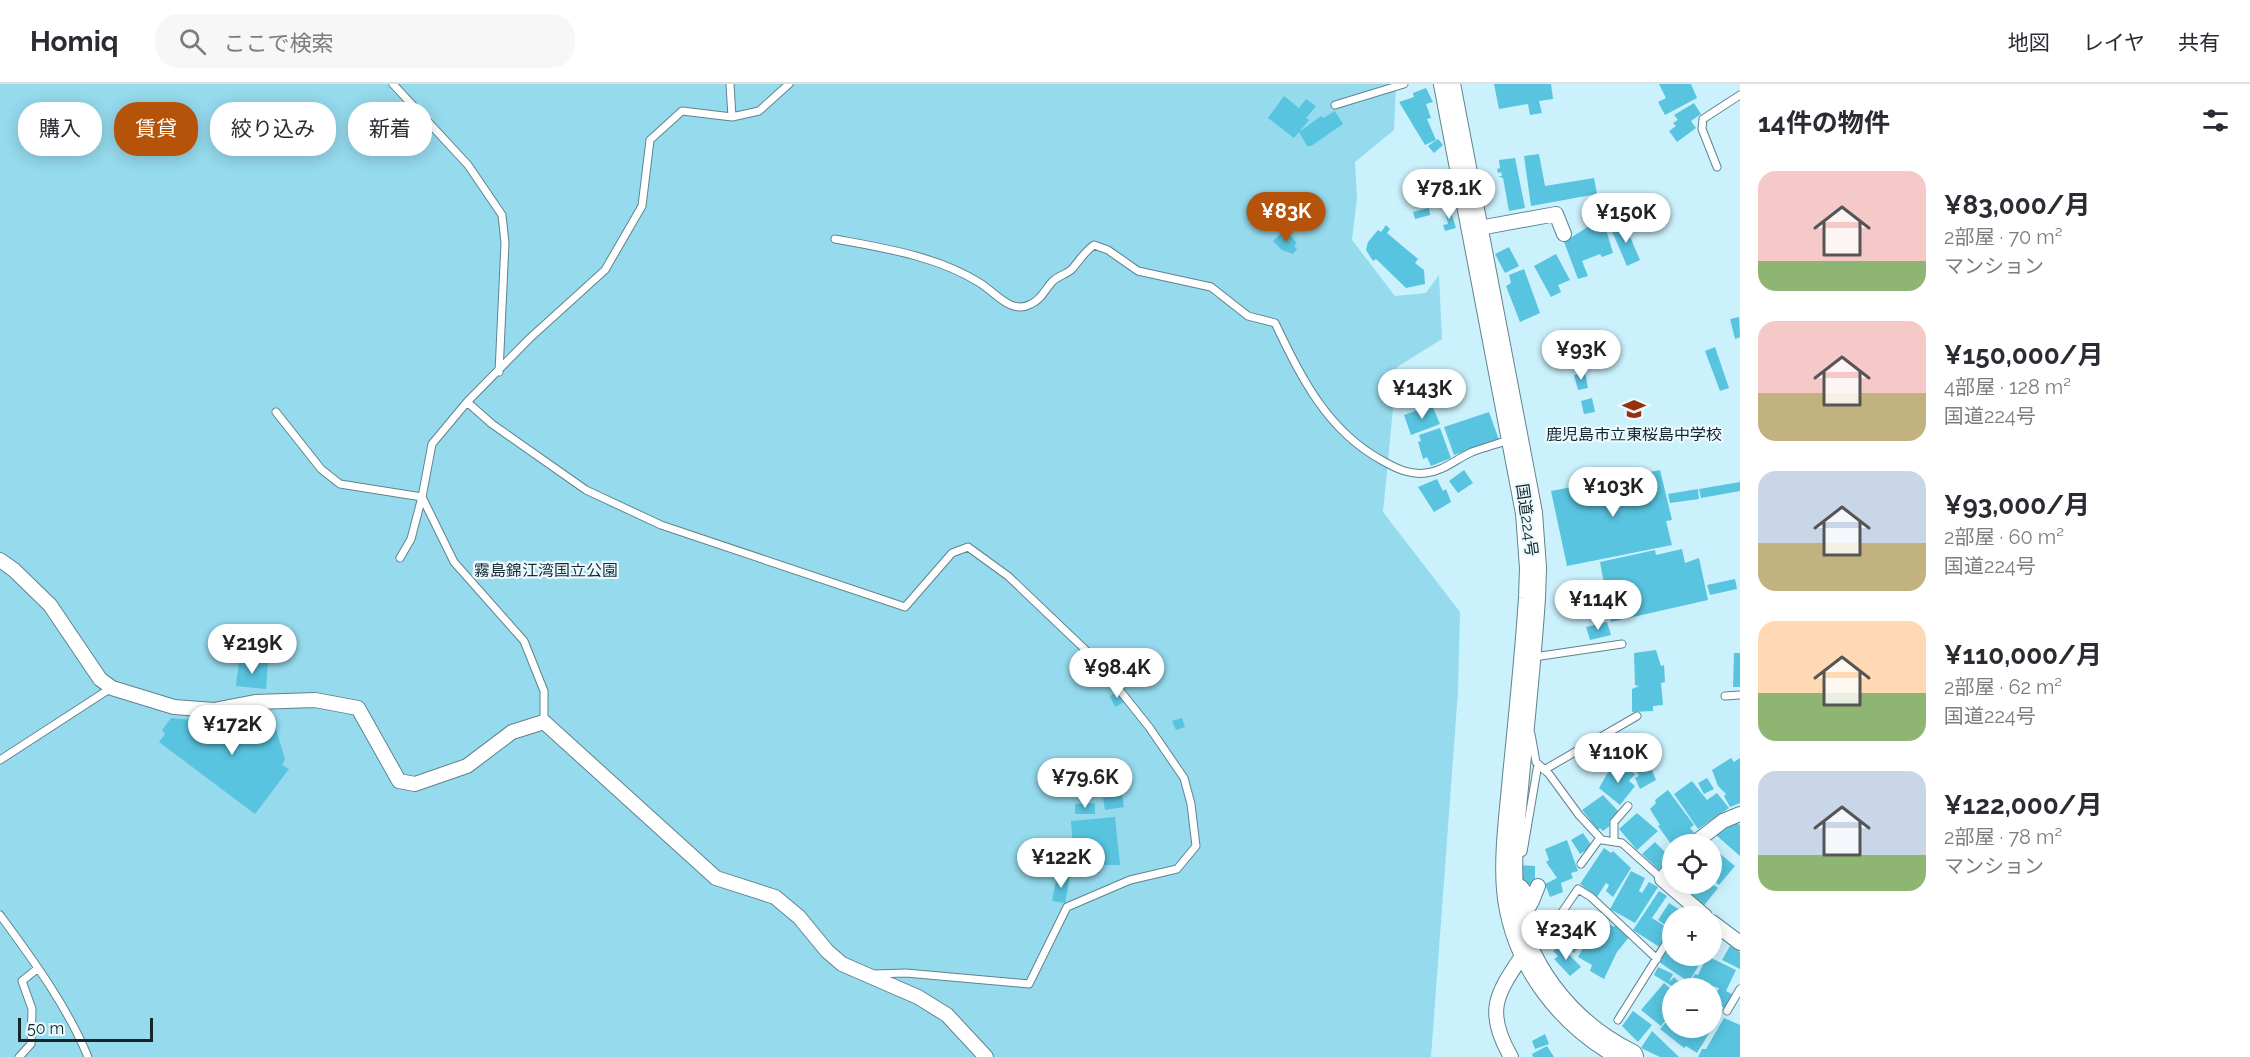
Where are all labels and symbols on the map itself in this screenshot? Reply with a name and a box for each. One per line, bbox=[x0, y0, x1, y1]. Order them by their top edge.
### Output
pin: ¥78.1K bbox=[1400, 169, 1498, 220]
pin: ¥83K bbox=[1250, 192, 1322, 243]
pin: ¥150K bbox=[1584, 193, 1668, 244]
pin: ¥93K bbox=[1545, 330, 1617, 381]
pin: ¥143K bbox=[1380, 369, 1464, 420]
school or university icon: 鹿児島市立東桜島中学校 bbox=[1621, 396, 1647, 422]
place label: 鹿児島市立東桜島中学校 bbox=[1546, 425, 1722, 444]
pin: ¥103K bbox=[1571, 467, 1655, 518]
street label: 国道224号 bbox=[1512, 482, 1542, 558]
park label: 霧島錦江湾国立公園 bbox=[474, 561, 618, 580]
pin: ¥114K bbox=[1556, 580, 1640, 631]
pin: ¥219K bbox=[210, 624, 294, 675]
pin: ¥98.4K bbox=[1068, 648, 1166, 699]
pin: ¥172K bbox=[190, 705, 274, 756]
pin: ¥110K bbox=[1576, 733, 1660, 784]
pin: ¥79.6K bbox=[1036, 758, 1134, 809]
pin: ¥122K bbox=[1019, 838, 1103, 889]
pin: ¥234K bbox=[1524, 910, 1608, 961]
scale bar bbox=[18, 1015, 153, 1042]

